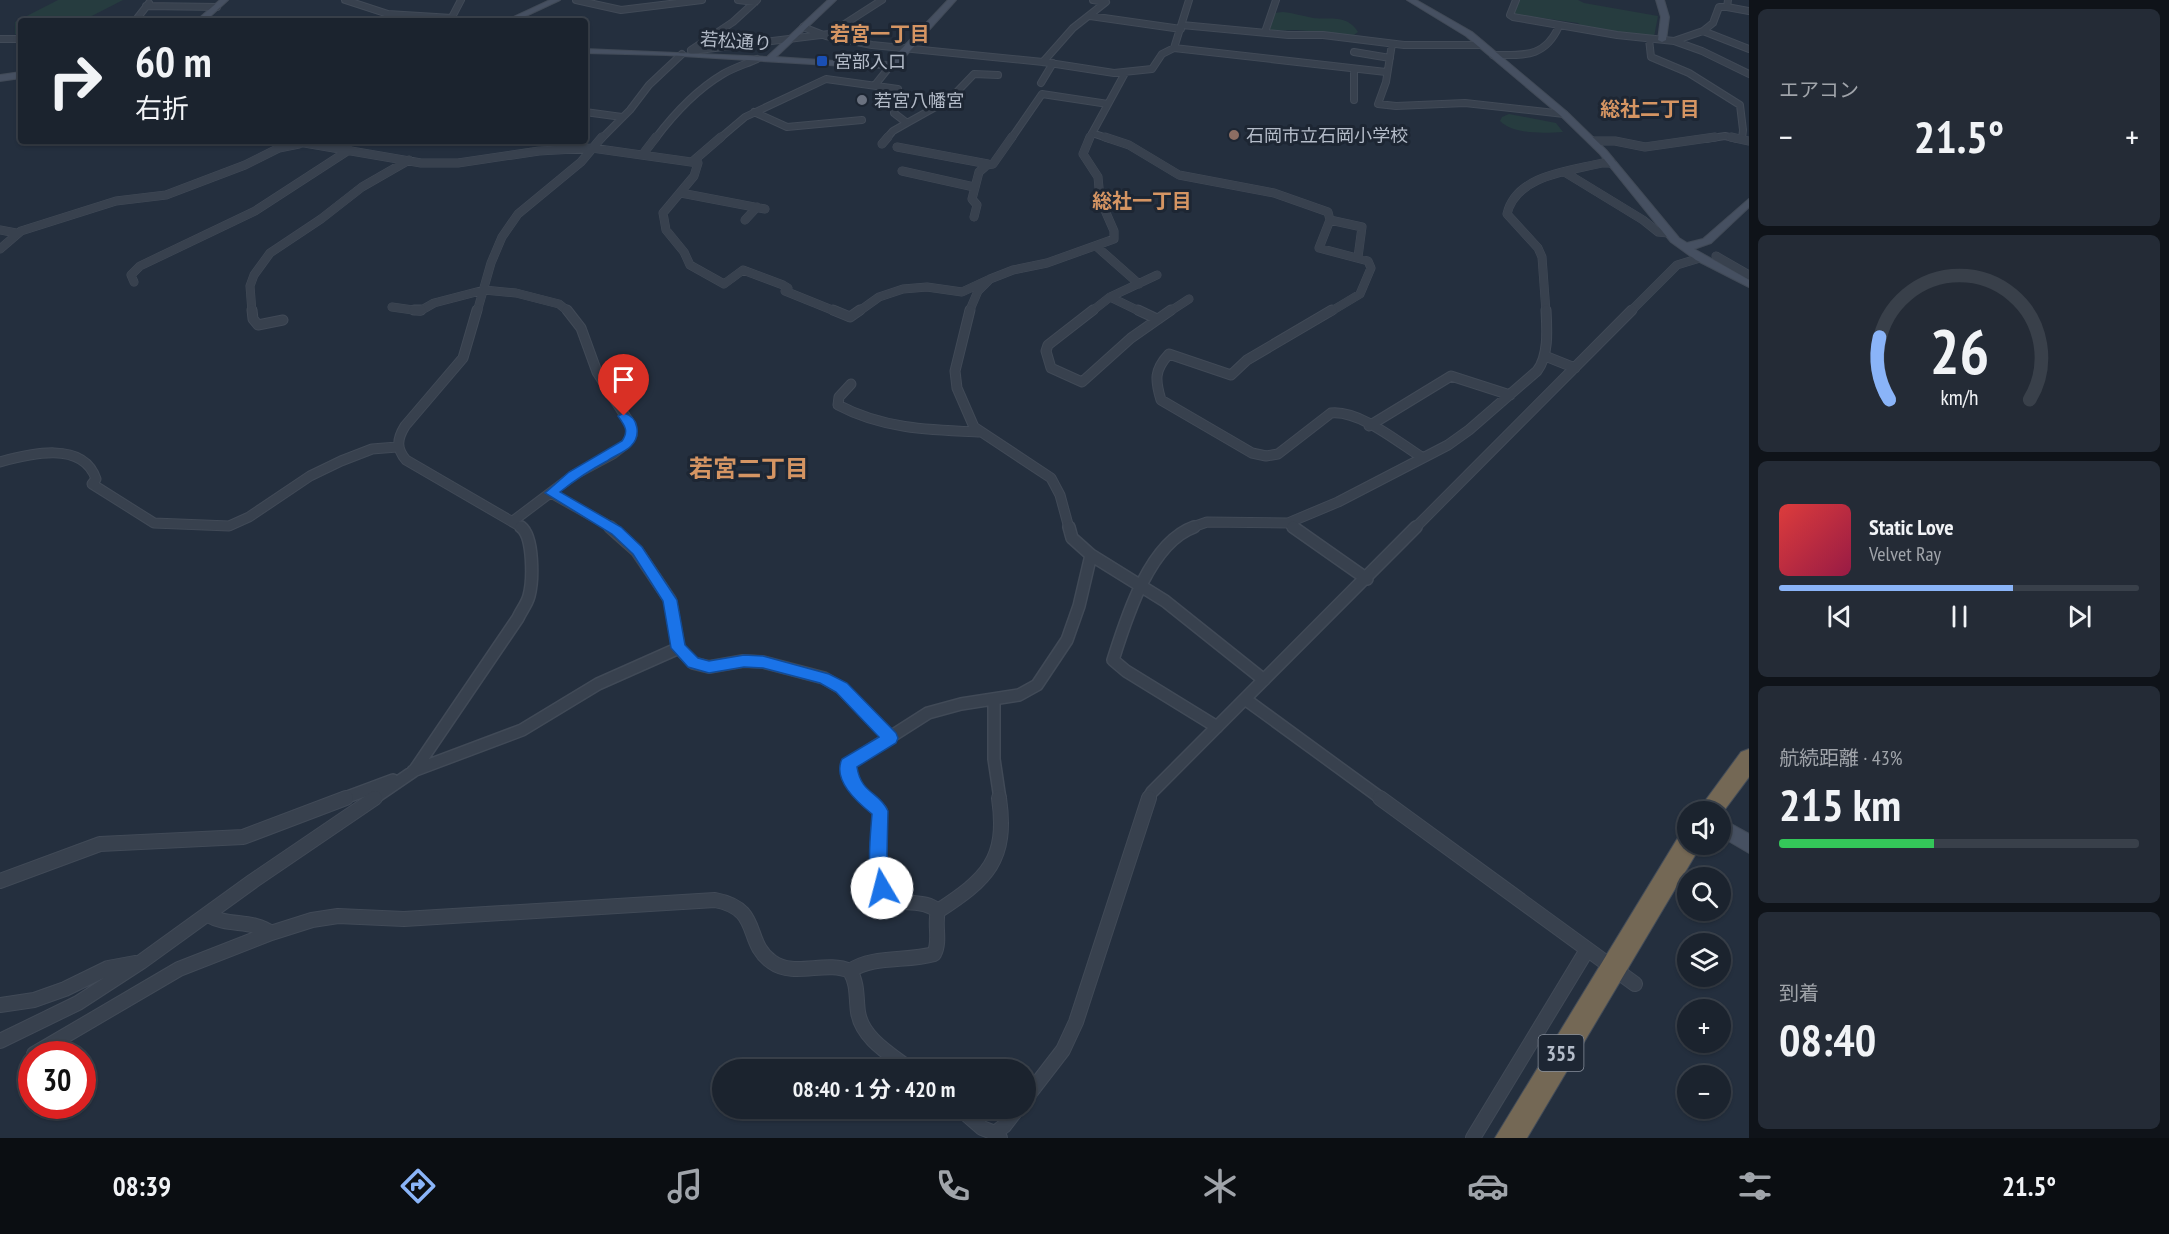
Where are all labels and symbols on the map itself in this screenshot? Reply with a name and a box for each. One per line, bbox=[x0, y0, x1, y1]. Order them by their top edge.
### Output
district label: 若宮一丁目 bbox=[830, 21, 930, 47]
street label: 若松通り bbox=[699, 27, 773, 55]
place label: 宮部入口 bbox=[834, 50, 906, 73]
marker: 宮部入口 bbox=[815, 54, 829, 68]
place label: 若宮八幡宮 bbox=[874, 89, 964, 112]
marker: 若宮八幡宮 bbox=[855, 93, 869, 107]
district label: 総社二丁目 bbox=[1600, 96, 1700, 122]
place label: 石岡市立石岡小学校 bbox=[1246, 124, 1408, 147]
marker: 石岡市立石岡小学校 bbox=[1227, 128, 1241, 142]
district label: 総社一丁目 bbox=[1092, 188, 1192, 214]
pin bbox=[598, 354, 649, 416]
district label: 若宮二丁目 bbox=[689, 453, 809, 484]
position arrow bbox=[850, 856, 914, 920]
road number: 355 bbox=[1538, 1035, 1584, 1071]
speed limit sign: 30 bbox=[18, 1041, 96, 1119]

